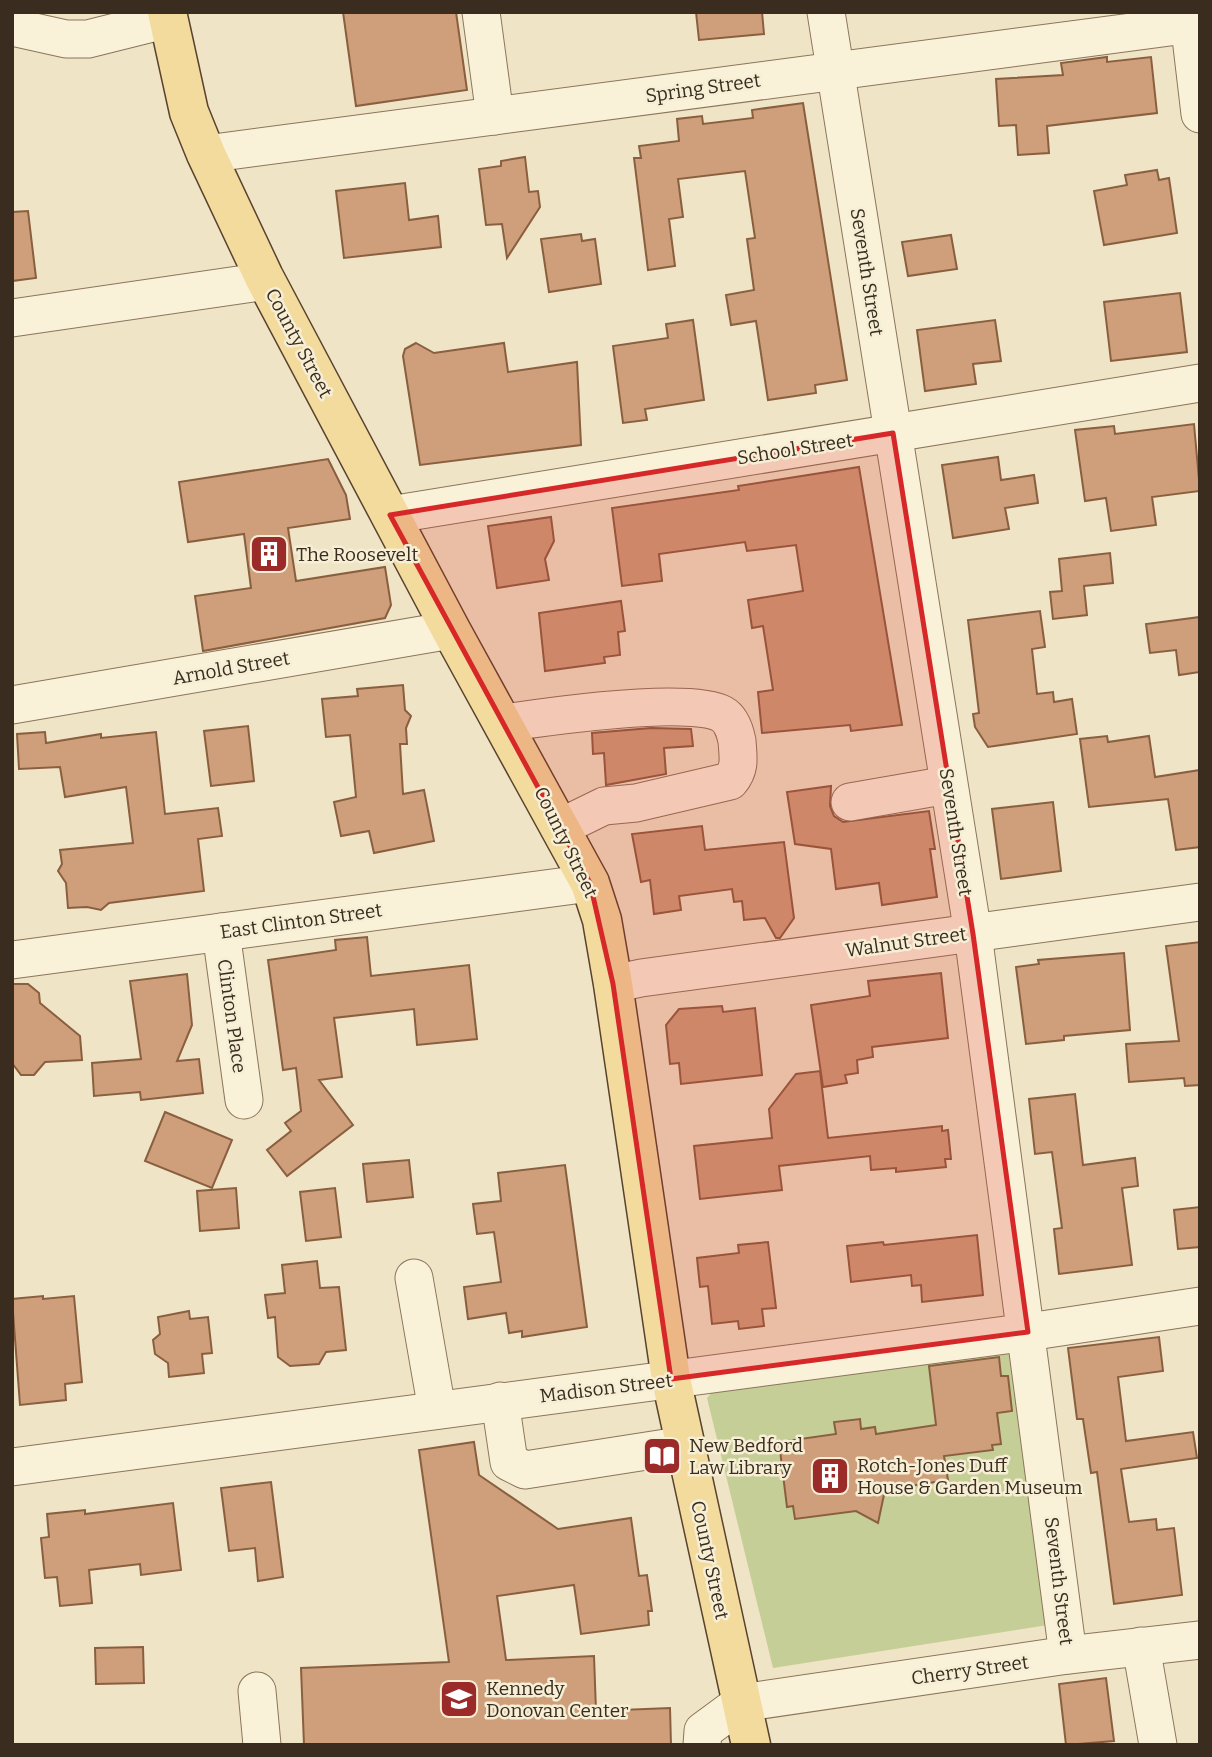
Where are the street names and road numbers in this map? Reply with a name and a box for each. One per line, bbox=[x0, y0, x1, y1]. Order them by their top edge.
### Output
street label: Spring Street bbox=[644, 69, 762, 107]
street label: Seventh Street bbox=[846, 206, 888, 338]
street label: County Street bbox=[261, 284, 338, 402]
street label: School Street bbox=[735, 428, 855, 470]
street label: Arnold Street bbox=[171, 646, 291, 690]
street label: Seventh Street bbox=[935, 766, 977, 898]
street label: County Street bbox=[529, 783, 603, 901]
street label: East Clinton Street bbox=[218, 898, 384, 944]
street label: Walnut Street bbox=[844, 922, 968, 962]
street label: Clinton Place bbox=[213, 958, 251, 1074]
street label: Madison Street bbox=[538, 1368, 674, 1408]
street label: County Street bbox=[686, 1499, 734, 1622]
street label: Seventh Street bbox=[1040, 1515, 1078, 1647]
street label: Cherry Street bbox=[910, 1650, 1030, 1690]

